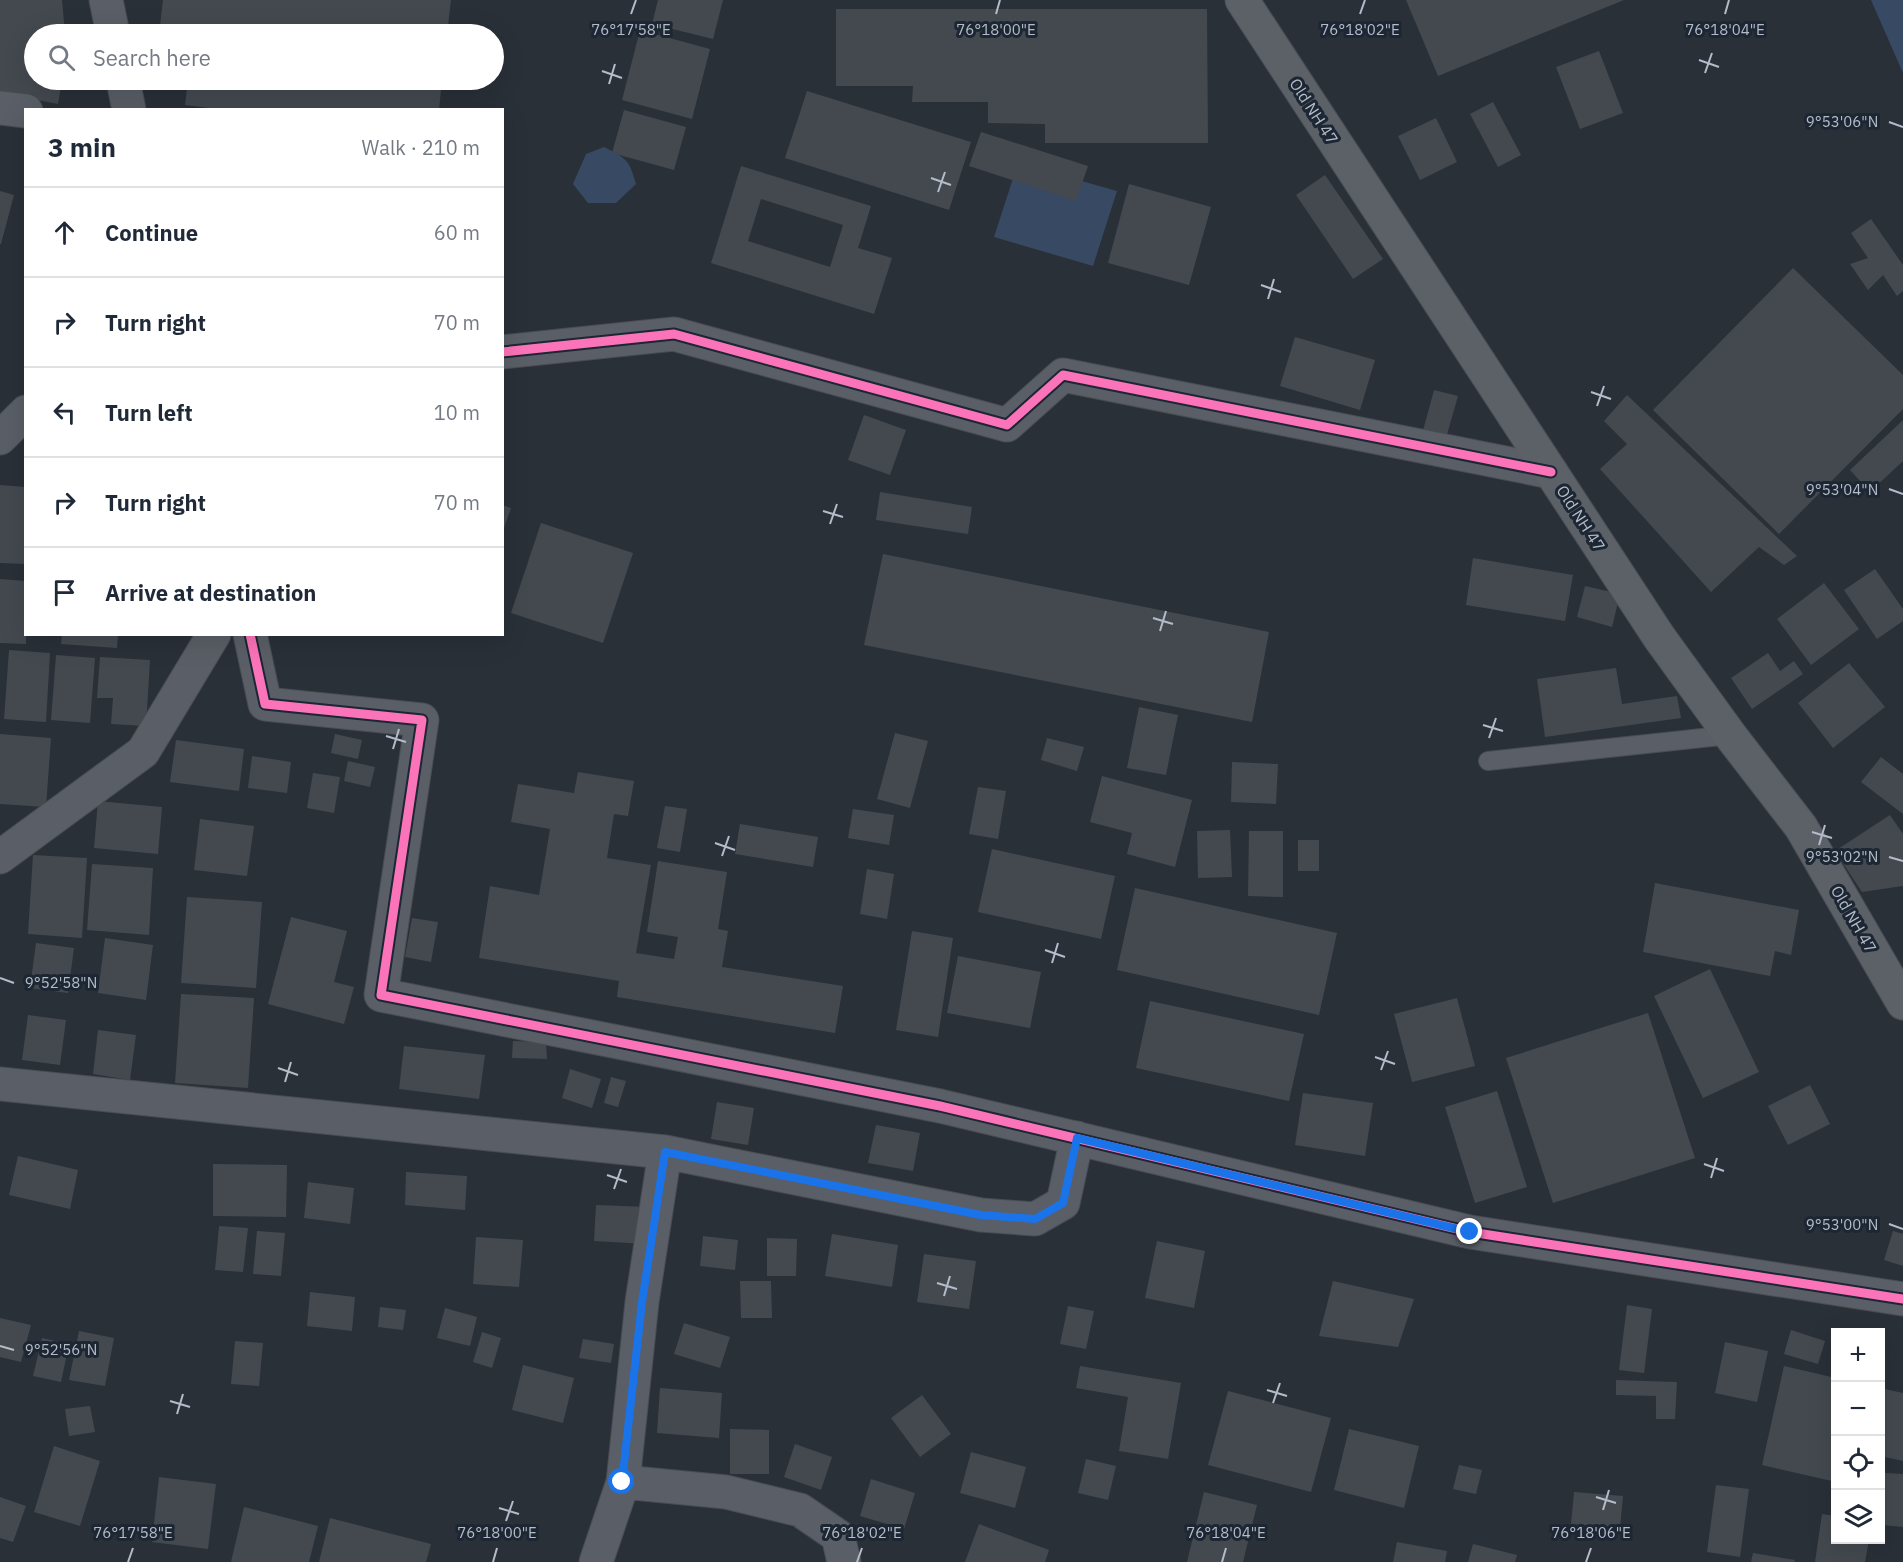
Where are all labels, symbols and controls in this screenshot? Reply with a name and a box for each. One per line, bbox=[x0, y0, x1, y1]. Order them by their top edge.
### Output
text: 76°17'58"E bbox=[591, 20, 671, 39]
text: 76°18'00"E bbox=[956, 20, 1036, 39]
text: 76°18'02"E bbox=[1320, 20, 1400, 39]
text: 76°18'04"E bbox=[1685, 20, 1765, 39]
search box bbox=[24, 24, 504, 90]
icon: search bbox=[45, 41, 78, 74]
text: Search here bbox=[93, 43, 211, 72]
street label: Old NH 47 bbox=[1285, 74, 1343, 148]
text: 9°53'06"N bbox=[1806, 112, 1878, 131]
text: 3 min bbox=[48, 130, 116, 164]
text: Walk · 210 m bbox=[362, 134, 480, 161]
icon: ahead bbox=[48, 216, 81, 249]
text: Continue bbox=[105, 218, 198, 247]
text: 60 m bbox=[434, 219, 480, 246]
icon: right bbox=[48, 306, 81, 339]
text: Turn right bbox=[105, 308, 206, 337]
text: 70 m bbox=[434, 309, 480, 336]
icon: left bbox=[48, 396, 81, 429]
text: Turn left bbox=[105, 398, 193, 427]
text: 10 m bbox=[434, 399, 480, 426]
text: 9°53'04"N bbox=[1806, 480, 1878, 499]
street label: Old NH 47 bbox=[1552, 481, 1610, 555]
icon: right bbox=[48, 486, 81, 519]
text: Turn right bbox=[105, 488, 206, 517]
text: 70 m bbox=[434, 489, 480, 516]
icon: arrive bbox=[48, 576, 81, 609]
text: Arrive at destination bbox=[105, 578, 316, 607]
text: 9°53'02"N bbox=[1806, 847, 1878, 866]
street label: Old NH 47 bbox=[1827, 882, 1881, 956]
text: 9°52'58"N bbox=[25, 973, 97, 992]
text: 9°53'00"N bbox=[1806, 1215, 1878, 1234]
route end bbox=[1456, 1218, 1482, 1244]
map controls bbox=[1831, 1328, 1885, 1544]
button: + bbox=[1831, 1328, 1885, 1382]
text: 9°52'56"N bbox=[25, 1340, 97, 1359]
button: − bbox=[1831, 1382, 1885, 1436]
button: locate bbox=[1831, 1436, 1885, 1490]
route start bbox=[608, 1468, 634, 1494]
button: layers bbox=[1831, 1490, 1885, 1544]
text: 76°17'58"E bbox=[93, 1523, 173, 1542]
text: 76°18'00"E bbox=[457, 1523, 537, 1542]
text: 76°18'02"E bbox=[822, 1523, 902, 1542]
text: 76°18'04"E bbox=[1186, 1523, 1266, 1542]
text: 76°18'06"E bbox=[1551, 1523, 1631, 1542]

